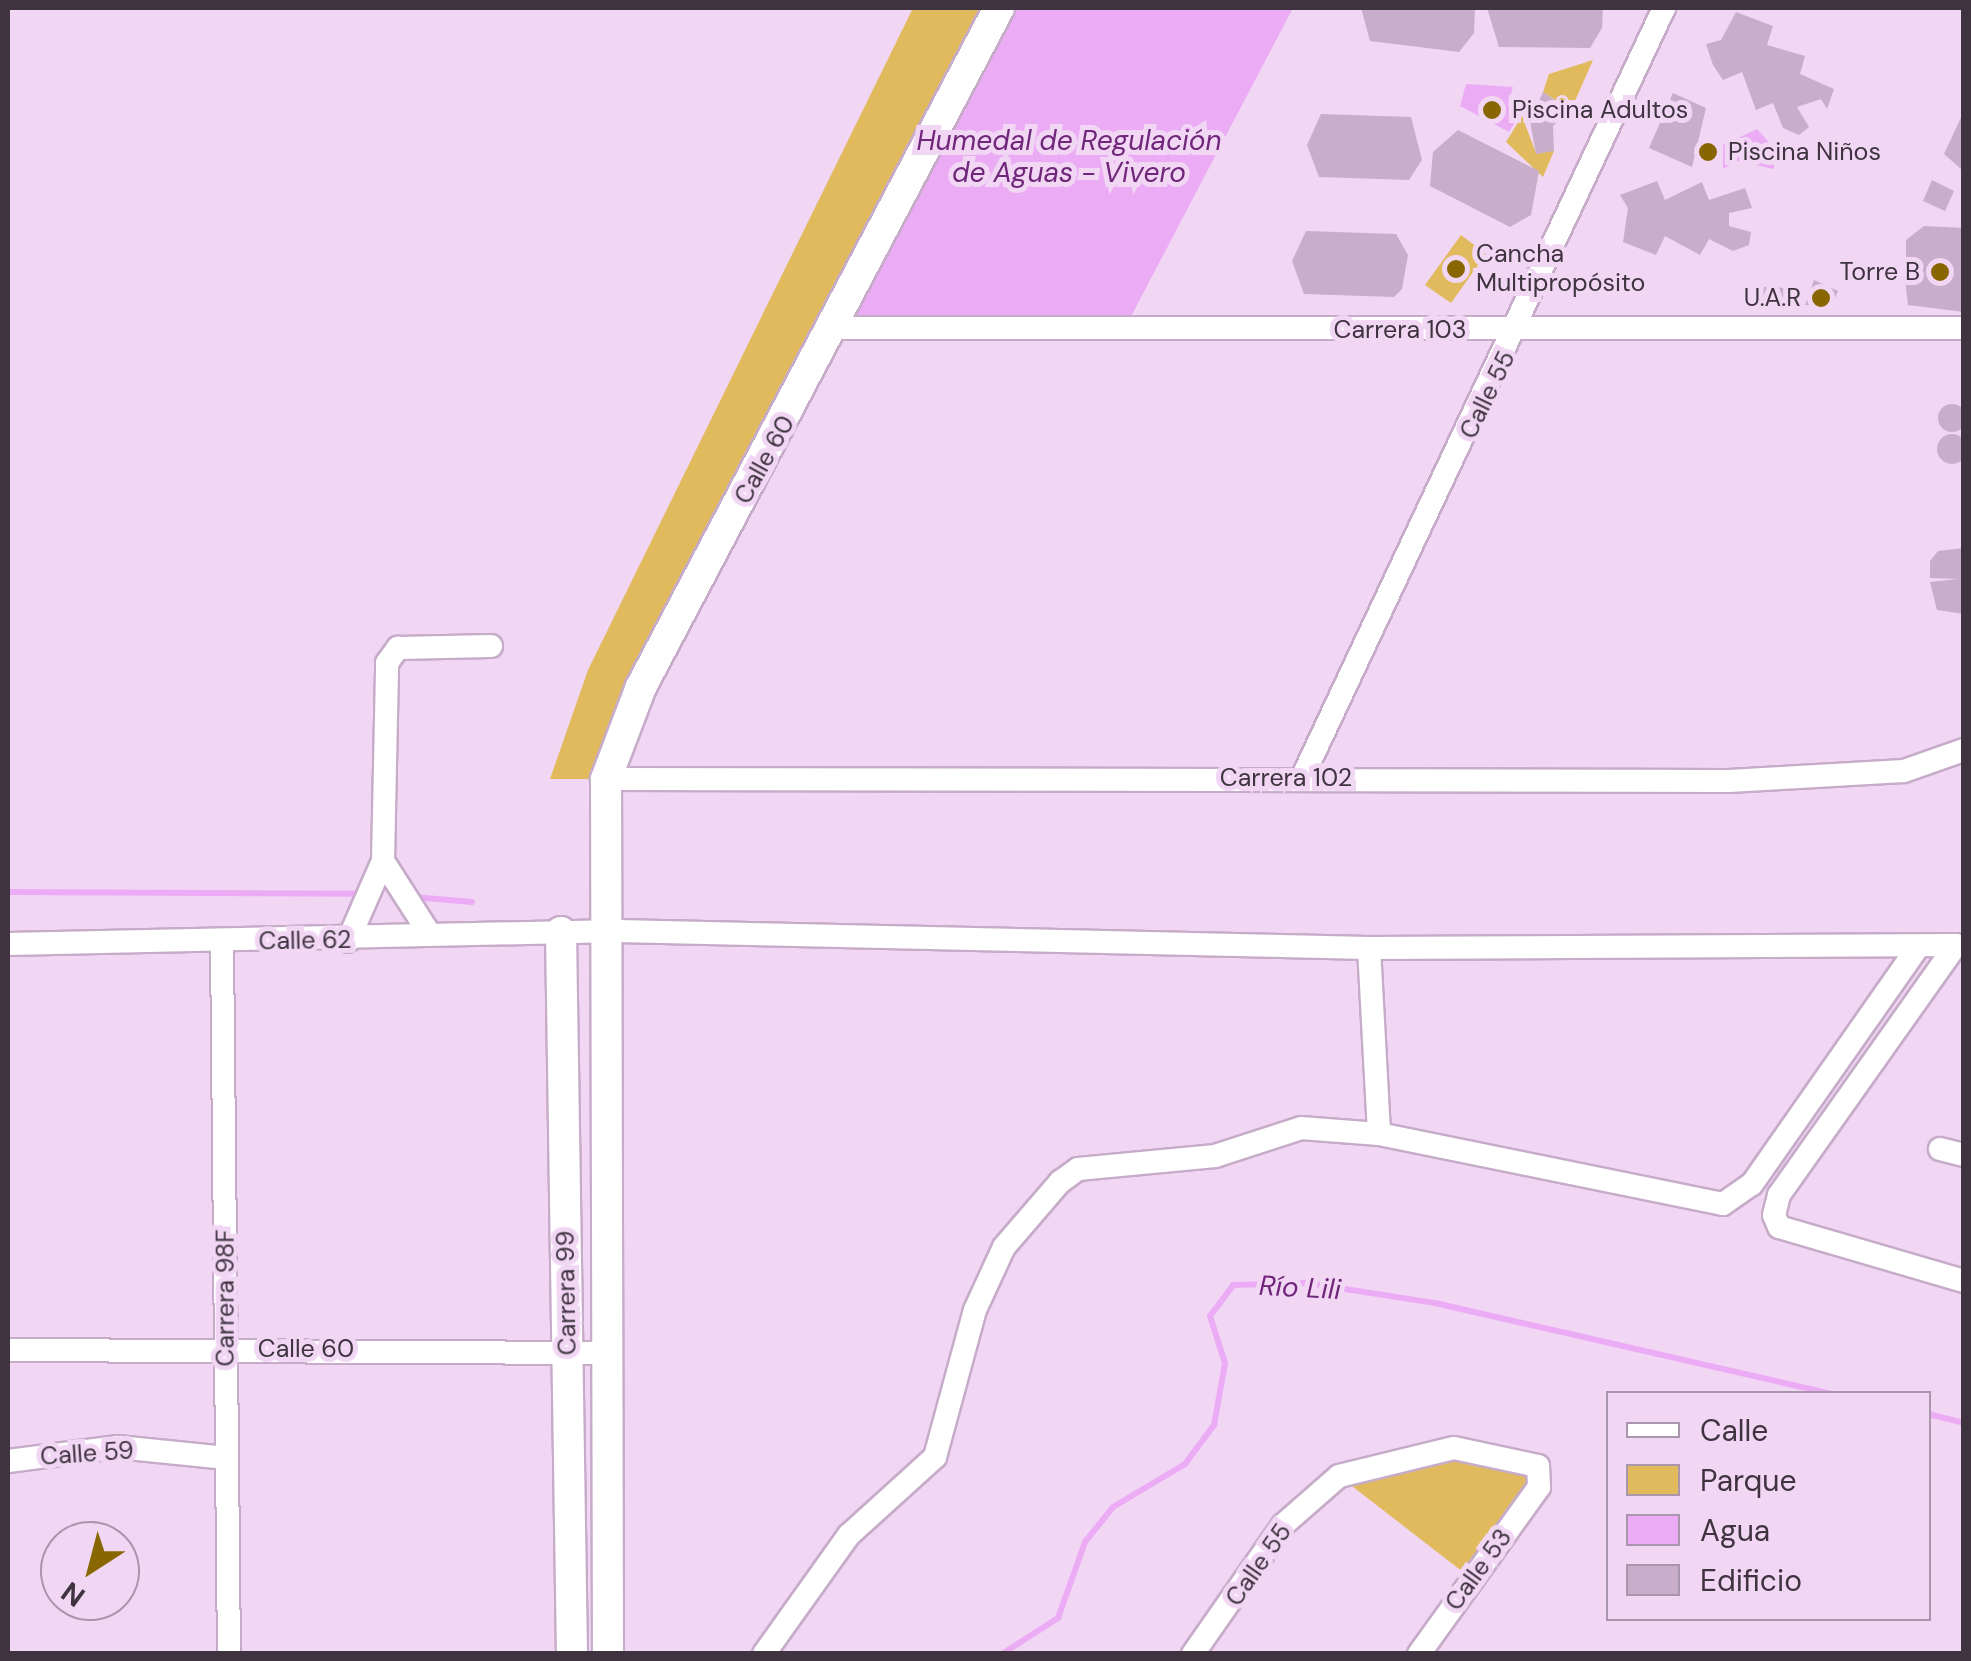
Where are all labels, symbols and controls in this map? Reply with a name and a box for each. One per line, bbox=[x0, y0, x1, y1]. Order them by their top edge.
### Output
place label: Piscina Adultos bbox=[1512, 95, 1688, 125]
marker: Piscina Adultos bbox=[1481, 99, 1503, 121]
water label: Humedal de Regulación de Aguas - Vivero bbox=[916, 124, 1222, 190]
place label: Piscina Niños bbox=[1728, 137, 1881, 167]
marker: Piscina Niños bbox=[1697, 141, 1719, 163]
place label: Cancha Multipropósito bbox=[1476, 240, 1645, 299]
place label: Torre B bbox=[1839, 257, 1920, 287]
marker: Cancha Multipropósito bbox=[1445, 258, 1467, 280]
marker: Torre B bbox=[1929, 261, 1951, 283]
place label: U.A.R bbox=[1744, 283, 1801, 313]
marker: U.A.R bbox=[1810, 287, 1832, 309]
street label: Carrera 103 bbox=[1334, 315, 1466, 345]
street label: Calle 55 bbox=[1454, 346, 1522, 444]
street label: Calle 60 bbox=[729, 411, 801, 509]
street label: Carrera 102 bbox=[1220, 763, 1352, 793]
street label: Calle 62 bbox=[258, 925, 352, 957]
street label: Carrera 98F bbox=[211, 1229, 241, 1367]
street label: Carrera 99 bbox=[551, 1230, 583, 1356]
water label: Río Lili bbox=[1258, 1269, 1342, 1307]
street label: Calle 60 bbox=[258, 1334, 354, 1364]
legend bbox=[1606, 1391, 1931, 1621]
text: Calle bbox=[1700, 1411, 1768, 1450]
street label: Calle 59 bbox=[39, 1436, 135, 1472]
text: Parque bbox=[1700, 1461, 1797, 1500]
text: Agua bbox=[1700, 1511, 1770, 1550]
street label: Calle 55 bbox=[1220, 1518, 1298, 1612]
north arrow bbox=[40, 1521, 140, 1621]
street label: Calle 53 bbox=[1439, 1523, 1519, 1617]
text: Edificio bbox=[1700, 1561, 1802, 1600]
text: N bbox=[54, 1573, 92, 1615]

